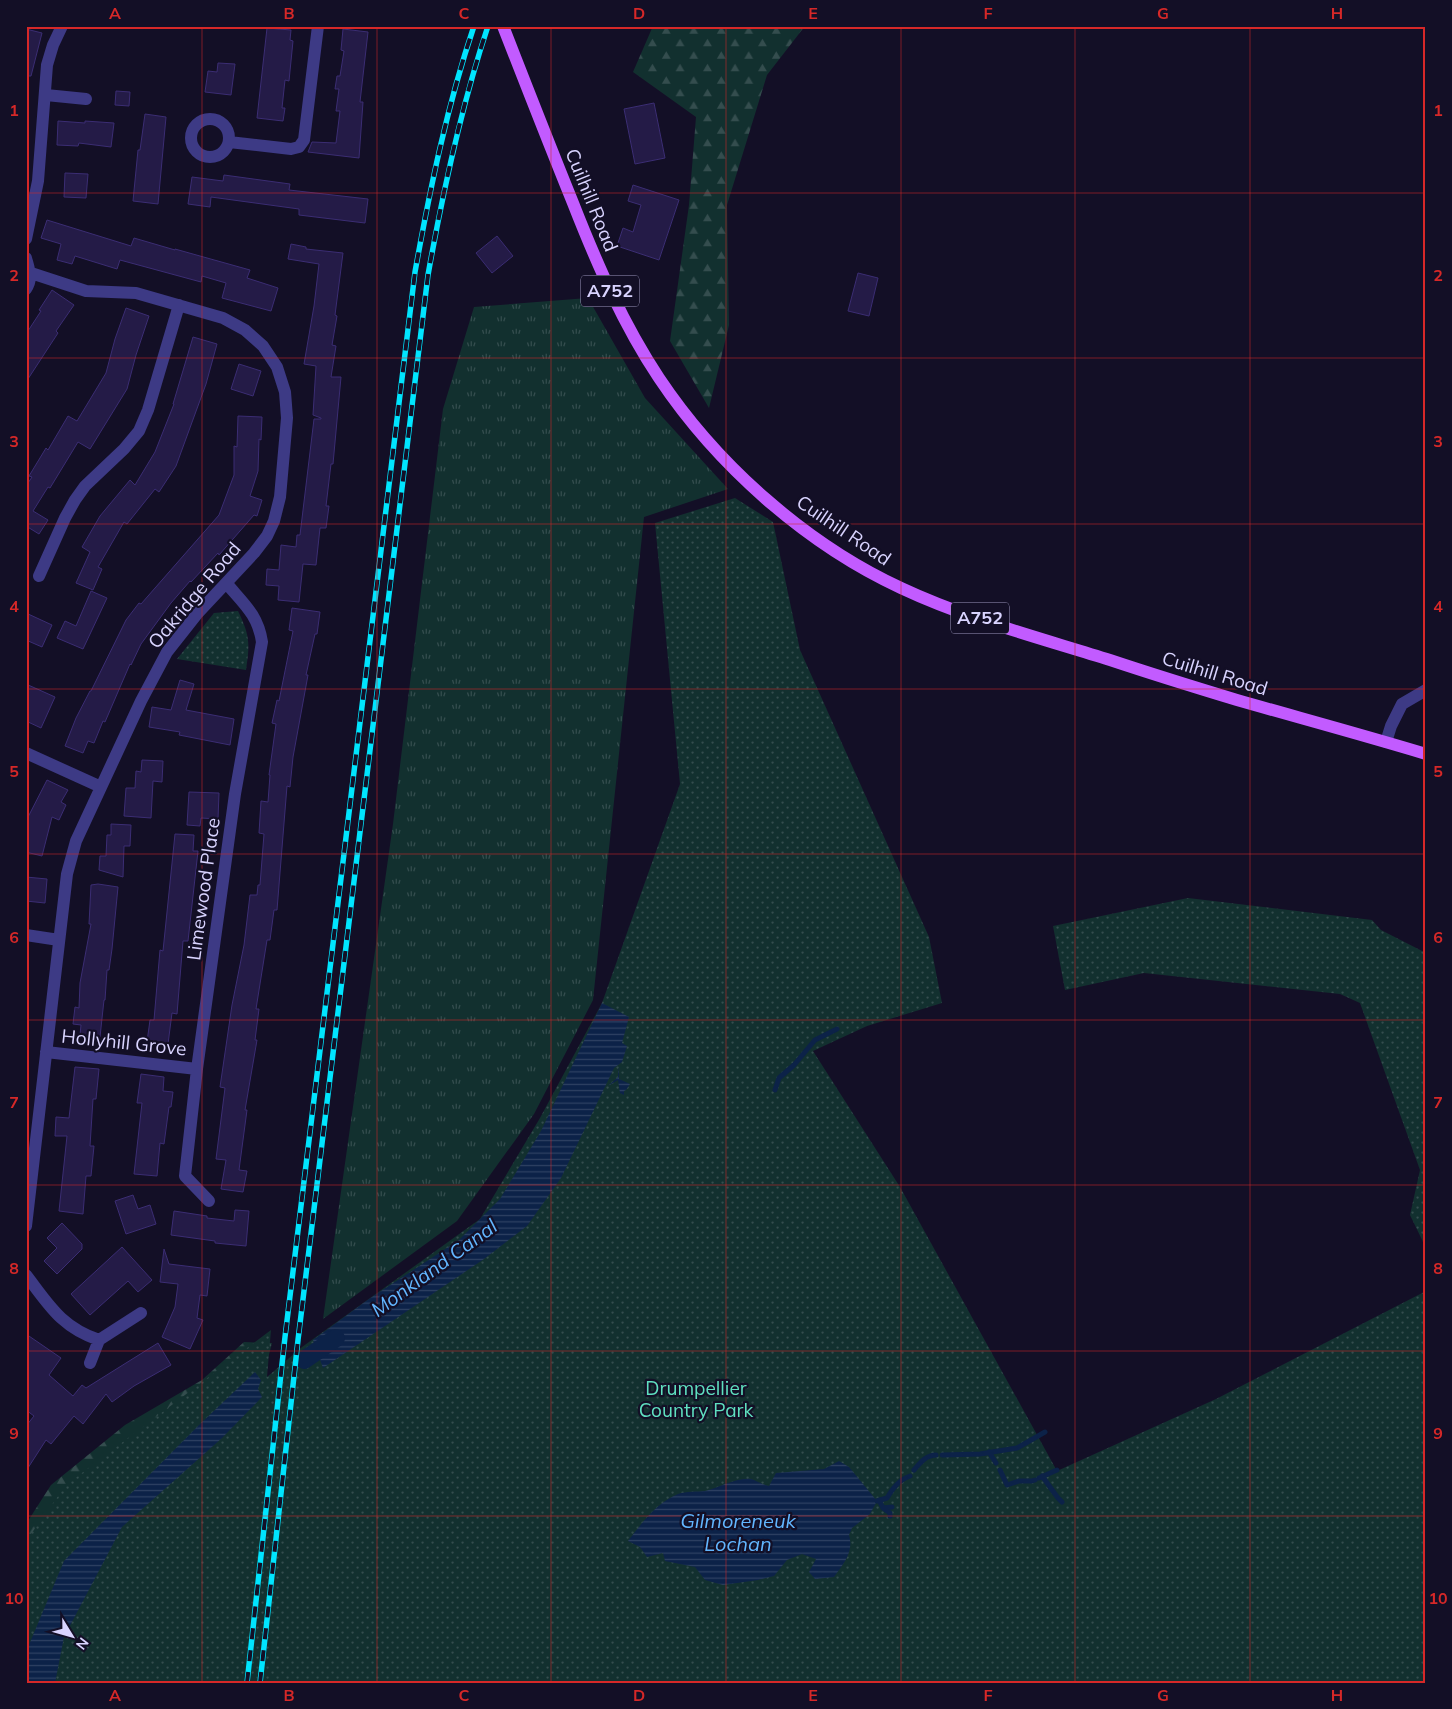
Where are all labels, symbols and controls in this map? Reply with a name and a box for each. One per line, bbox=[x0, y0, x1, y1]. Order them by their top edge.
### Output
text: A bbox=[109, 3, 121, 23]
text: B bbox=[283, 3, 295, 23]
text: C bbox=[459, 3, 470, 23]
text: D bbox=[633, 3, 645, 23]
text: E bbox=[808, 3, 818, 23]
text: F bbox=[983, 3, 993, 23]
text: G bbox=[1157, 3, 1169, 23]
text: H bbox=[1331, 3, 1343, 23]
text: 1 bbox=[9, 100, 19, 120]
text: 1 bbox=[1433, 100, 1443, 120]
street label: Cuilhill Road bbox=[560, 145, 624, 255]
text: 2 bbox=[9, 265, 19, 285]
text: 2 bbox=[1433, 265, 1443, 285]
road number: A752 bbox=[581, 276, 639, 306]
text: 3 bbox=[9, 431, 19, 451]
text: 3 bbox=[1433, 431, 1443, 451]
street label: Cuilhill Road bbox=[792, 490, 896, 570]
street label: Oakridge Road bbox=[142, 537, 246, 653]
text: 4 bbox=[9, 596, 19, 616]
text: 4 bbox=[1433, 596, 1443, 616]
road number: A752 bbox=[951, 602, 1009, 634]
street label: Cuilhill Road bbox=[1159, 646, 1271, 700]
text: 5 bbox=[9, 761, 19, 781]
text: 5 bbox=[1433, 761, 1443, 781]
street label: Limewood Place bbox=[181, 816, 225, 962]
text: 6 bbox=[9, 927, 19, 947]
text: 6 bbox=[1433, 927, 1443, 947]
street label: Hollyhill Grove bbox=[60, 1023, 188, 1061]
text: 7 bbox=[9, 1092, 19, 1112]
text: 7 bbox=[1433, 1092, 1443, 1112]
water label: Monkland Canal bbox=[366, 1213, 502, 1322]
text: 8 bbox=[9, 1258, 19, 1278]
text: 8 bbox=[1433, 1258, 1443, 1278]
park label: Drumpellier Country Park bbox=[639, 1376, 753, 1422]
text: 9 bbox=[9, 1423, 19, 1443]
text: 9 bbox=[1433, 1423, 1443, 1443]
water label: Gilmoreneuk Lochan bbox=[680, 1508, 796, 1556]
text: 10 bbox=[4, 1588, 24, 1608]
text: 10 bbox=[1428, 1588, 1448, 1608]
north arrow bbox=[48, 1612, 98, 1662]
text: N bbox=[72, 1634, 93, 1653]
text: A bbox=[109, 1685, 121, 1705]
text: B bbox=[283, 1685, 295, 1705]
text: C bbox=[459, 1685, 470, 1705]
text: D bbox=[633, 1685, 645, 1705]
text: E bbox=[808, 1685, 818, 1705]
text: F bbox=[983, 1685, 993, 1705]
text: G bbox=[1157, 1685, 1169, 1705]
text: H bbox=[1331, 1685, 1343, 1705]

